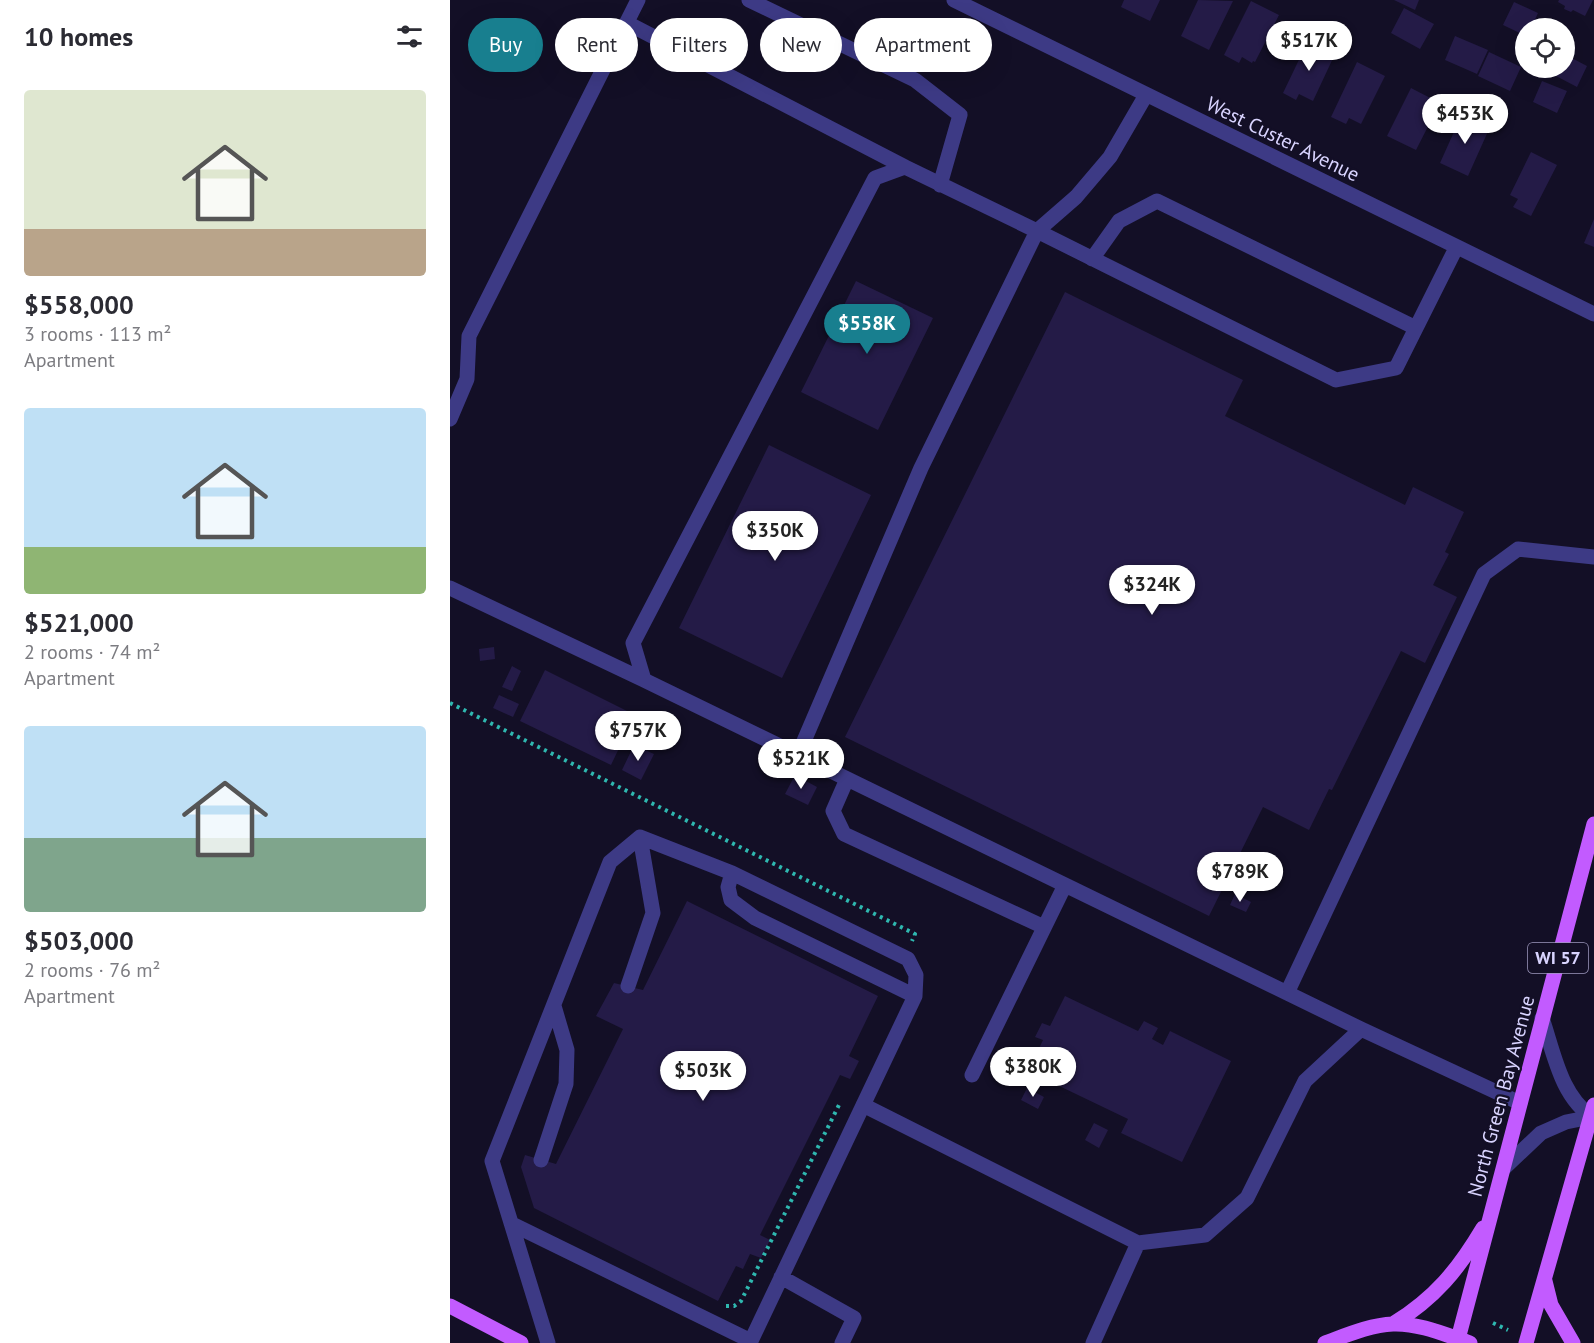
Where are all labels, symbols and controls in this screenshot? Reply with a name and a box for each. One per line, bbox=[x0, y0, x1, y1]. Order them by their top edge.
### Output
chip: Buy bbox=[468, 18, 543, 72]
chip: Rent bbox=[555, 18, 638, 72]
chip: Filters bbox=[650, 18, 748, 72]
chip: New bbox=[760, 18, 842, 72]
chip: Apartment bbox=[854, 18, 992, 72]
map controls bbox=[1515, 18, 1575, 78]
button: locate bbox=[1515, 18, 1575, 78]
text: 10 homes bbox=[24, 20, 133, 53]
icon: filters bbox=[393, 20, 426, 53]
pin: $517K bbox=[1267, 21, 1351, 72]
text: $517K bbox=[1280, 27, 1338, 53]
street label: West Custer Avenue bbox=[1202, 91, 1364, 187]
pin: $453K bbox=[1423, 94, 1507, 145]
text: $453K bbox=[1436, 100, 1494, 126]
icon: home bbox=[171, 129, 279, 237]
text: $558,000 bbox=[24, 288, 134, 321]
pin: $558K bbox=[825, 304, 909, 355]
text: $558K bbox=[838, 310, 896, 336]
text: 3 rooms · 113 m² bbox=[24, 321, 171, 347]
text: Apartment bbox=[24, 347, 115, 373]
icon: home bbox=[171, 447, 279, 555]
pin: $350K bbox=[733, 511, 817, 562]
text: $350K bbox=[746, 517, 804, 543]
pin: $324K bbox=[1110, 565, 1194, 616]
text: $324K bbox=[1123, 571, 1181, 597]
text: $521,000 bbox=[24, 606, 134, 639]
text: 2 rooms · 74 m² bbox=[24, 639, 160, 665]
text: Apartment bbox=[24, 665, 115, 691]
pin: $757K bbox=[596, 711, 680, 762]
text: $757K bbox=[609, 717, 667, 743]
pin: $521K bbox=[759, 739, 843, 790]
text: $521K bbox=[772, 745, 830, 771]
icon: home bbox=[171, 765, 279, 873]
pin: $789K bbox=[1198, 852, 1282, 903]
text: $789K bbox=[1211, 858, 1269, 884]
text: $503,000 bbox=[24, 924, 134, 957]
road number: WI 57 bbox=[1528, 943, 1588, 973]
text: 2 rooms · 76 m² bbox=[24, 957, 160, 983]
text: Apartment bbox=[24, 983, 115, 1009]
street label: North Green Bay Avenue bbox=[1462, 992, 1540, 1200]
pin: $380K bbox=[991, 1047, 1075, 1098]
pin: $503K bbox=[661, 1051, 745, 1102]
text: $380K bbox=[1004, 1053, 1062, 1079]
text: $503K bbox=[674, 1057, 732, 1083]

